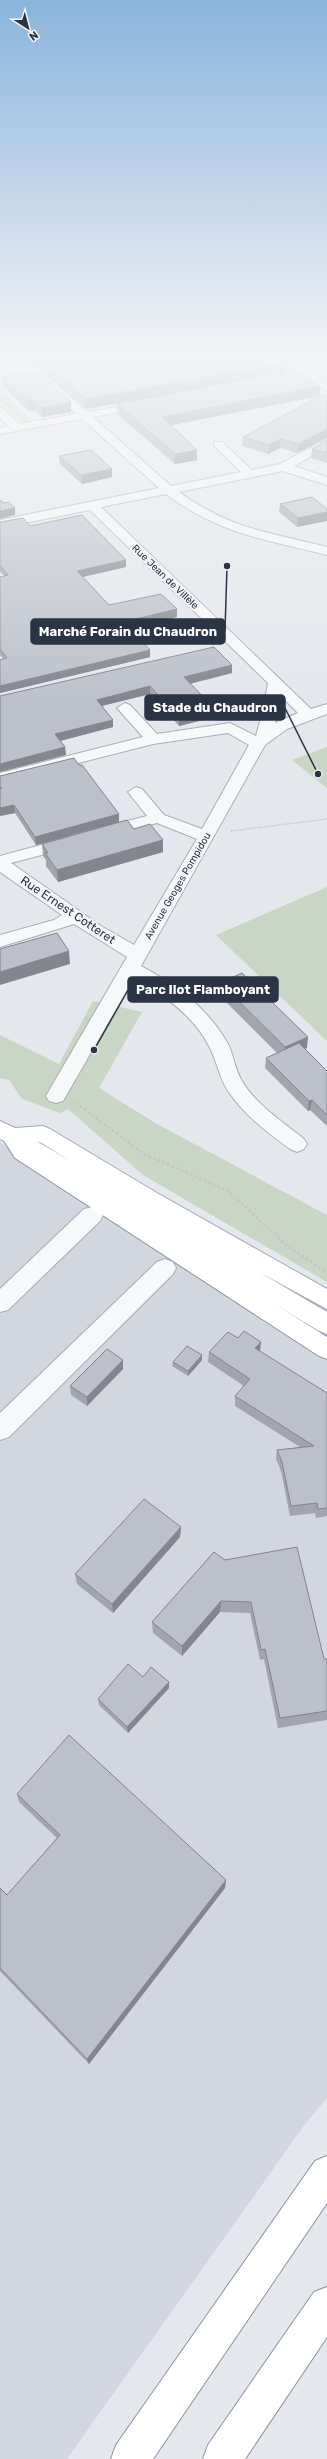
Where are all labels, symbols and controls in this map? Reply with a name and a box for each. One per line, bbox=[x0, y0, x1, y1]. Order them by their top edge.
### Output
north arrow bbox=[8, 8, 48, 48]
text: N bbox=[26, 28, 41, 43]
street label: Rue Jean de Villèle bbox=[129, 542, 201, 612]
callout: Marché Forain du Chaudron bbox=[31, 619, 225, 644]
text: Marché Forain du Chaudron bbox=[39, 624, 217, 639]
callout: Stade du Chaudron bbox=[145, 695, 285, 720]
text: Stade du Chaudron bbox=[153, 700, 277, 715]
street label: Avenue Geoges Pompidou bbox=[142, 830, 214, 942]
street label: Rue Ernest Cotteret bbox=[18, 873, 118, 947]
callout: Parc Ilot Flamboyant bbox=[128, 977, 278, 1002]
text: Parc Ilot Flamboyant bbox=[136, 982, 270, 997]

